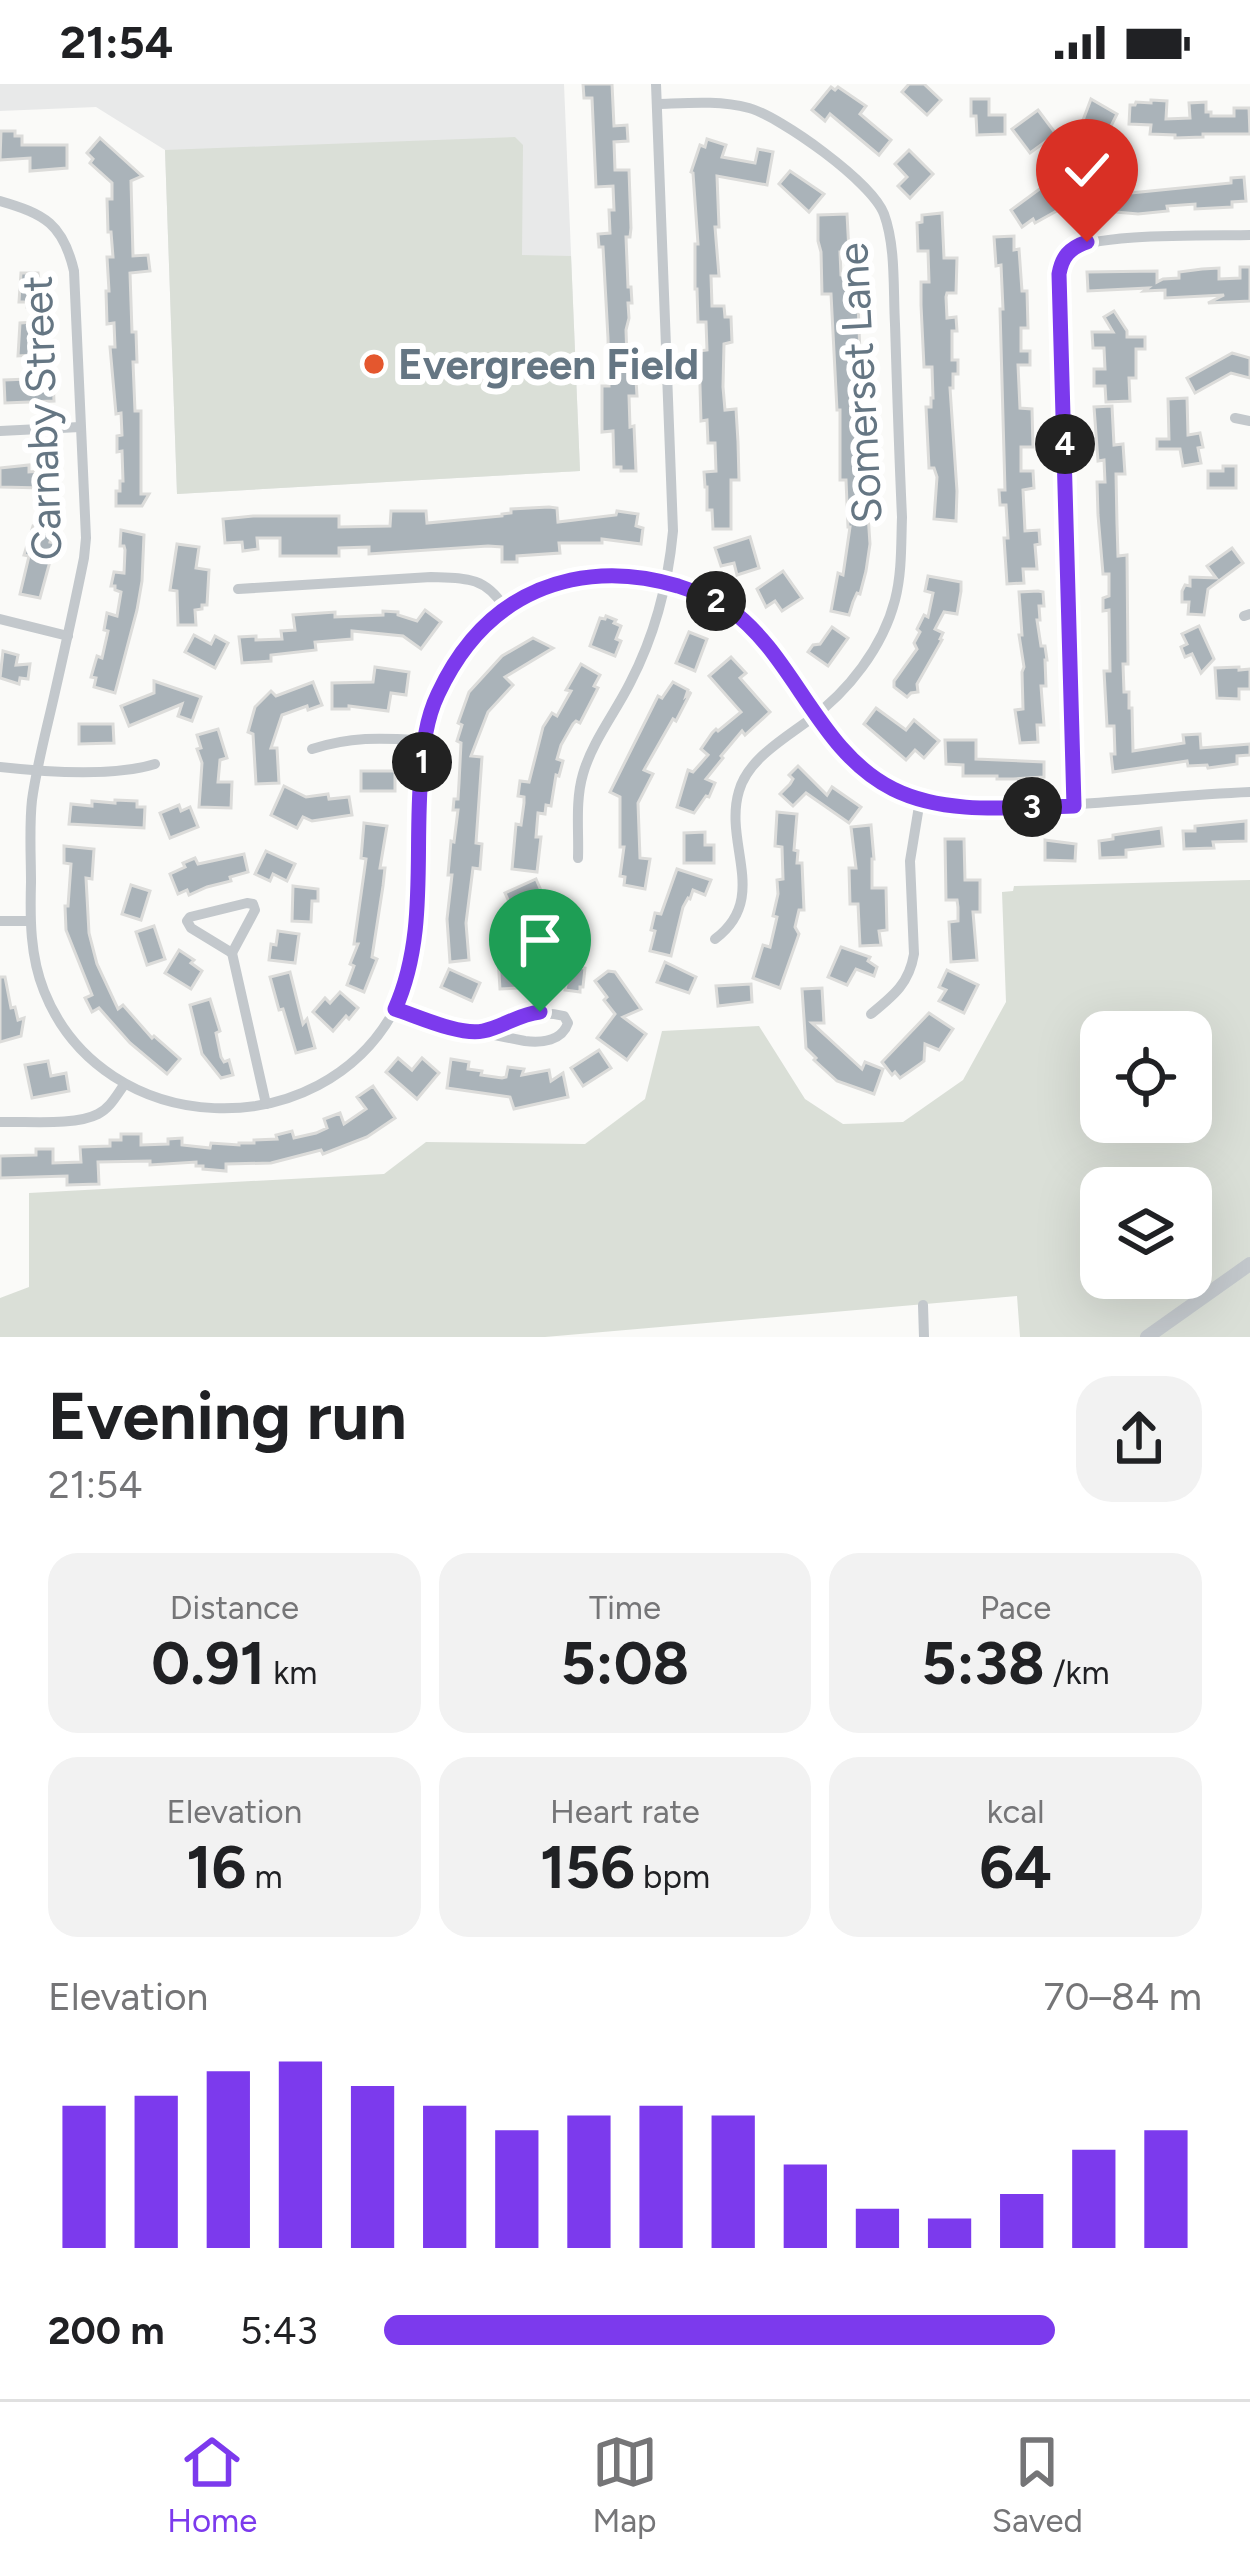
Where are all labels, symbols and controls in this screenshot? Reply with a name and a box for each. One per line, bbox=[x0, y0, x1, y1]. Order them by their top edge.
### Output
text: 21:54 bbox=[60, 15, 173, 69]
pin bbox=[1036, 119, 1138, 242]
icon: check bbox=[1054, 137, 1120, 203]
street label: Somerset Lane bbox=[827, 241, 893, 525]
street label: Carnaby Street bbox=[12, 275, 72, 561]
place label: Evergreen Field bbox=[398, 339, 699, 390]
marker: Evergreen Field bbox=[361, 351, 387, 377]
pin: 4 bbox=[1035, 414, 1095, 474]
text: 4 bbox=[1055, 424, 1075, 463]
pin: 2 bbox=[686, 571, 746, 631]
text: 2 bbox=[706, 581, 726, 620]
pin: 1 bbox=[392, 732, 452, 792]
text: 1 bbox=[415, 742, 429, 781]
pin: 3 bbox=[1002, 777, 1062, 837]
text: 3 bbox=[1023, 787, 1041, 826]
pin bbox=[489, 889, 591, 1012]
icon: arrive bbox=[507, 907, 573, 973]
map controls bbox=[1080, 1011, 1212, 1299]
button: locate bbox=[1080, 1011, 1212, 1143]
button: layers bbox=[1080, 1167, 1212, 1299]
text: Evening run bbox=[48, 1376, 407, 1456]
button: share bbox=[1076, 1376, 1202, 1502]
text: 21:54 bbox=[48, 1461, 142, 1508]
text: Distance bbox=[170, 1588, 299, 1627]
text: Time bbox=[589, 1588, 661, 1627]
text: Pace bbox=[980, 1588, 1051, 1627]
text: 0.91 bbox=[151, 1627, 265, 1699]
text: 5:08 bbox=[561, 1627, 689, 1699]
text: 5:38 bbox=[922, 1627, 1045, 1699]
text: km bbox=[265, 1653, 317, 1692]
text: /km bbox=[1045, 1653, 1110, 1692]
text: Elevation bbox=[166, 1792, 302, 1831]
text: Heart rate bbox=[550, 1792, 700, 1831]
text: kcal bbox=[987, 1792, 1044, 1831]
text: 16 bbox=[186, 1831, 246, 1903]
text: 156 bbox=[540, 1831, 635, 1903]
text: 64 bbox=[979, 1831, 1052, 1903]
text: m bbox=[246, 1857, 283, 1896]
text: bpm bbox=[635, 1857, 710, 1896]
text: Elevation bbox=[48, 1973, 208, 2020]
text: 70–84 m bbox=[1044, 1973, 1202, 2020]
text: 200 m bbox=[48, 2307, 164, 2354]
text: 5:43 bbox=[240, 2307, 318, 2354]
tab: Home bbox=[167, 2429, 257, 2540]
tab: Map bbox=[592, 2429, 658, 2540]
tab: Saved bbox=[992, 2429, 1083, 2540]

